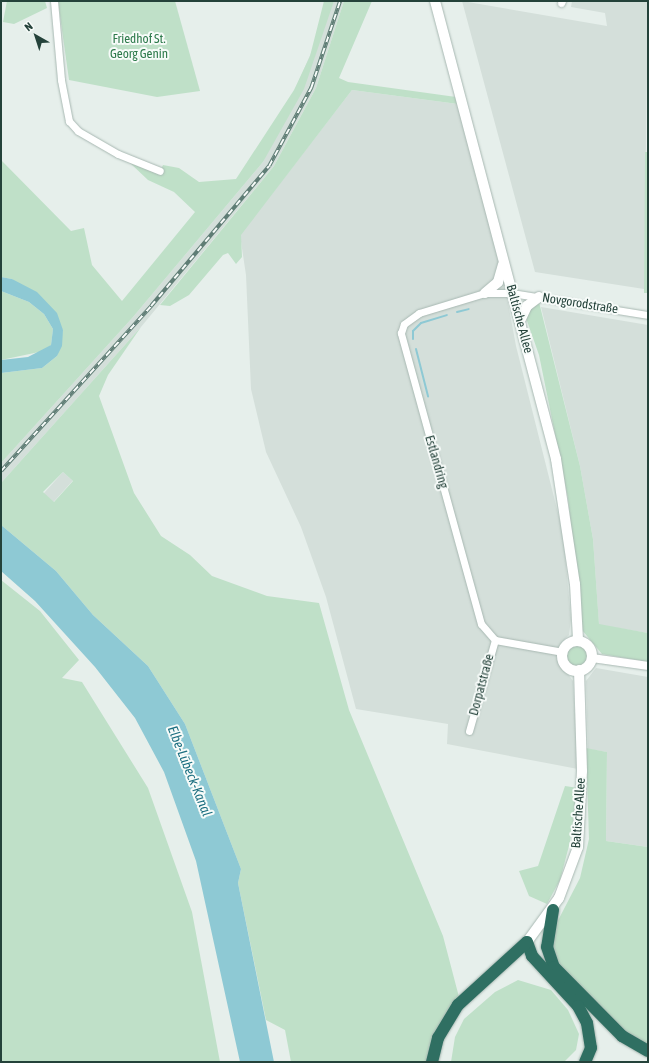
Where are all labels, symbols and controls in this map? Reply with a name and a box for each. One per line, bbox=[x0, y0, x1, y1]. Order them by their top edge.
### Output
north arrow bbox=[16, 16, 56, 56]
text: N bbox=[22, 20, 35, 33]
park label: Friedhof St. Georg Genin bbox=[110, 32, 168, 63]
street label: Baltische Allee bbox=[502, 283, 536, 355]
street label: Novgorodstraße bbox=[541, 290, 619, 318]
street label: Estlandring bbox=[421, 434, 451, 490]
street label: Dorpatstraße bbox=[466, 652, 498, 718]
water label: Elbe-Lübeck-Kanal bbox=[164, 723, 216, 819]
street label: Baltische Allee bbox=[569, 777, 589, 849]

